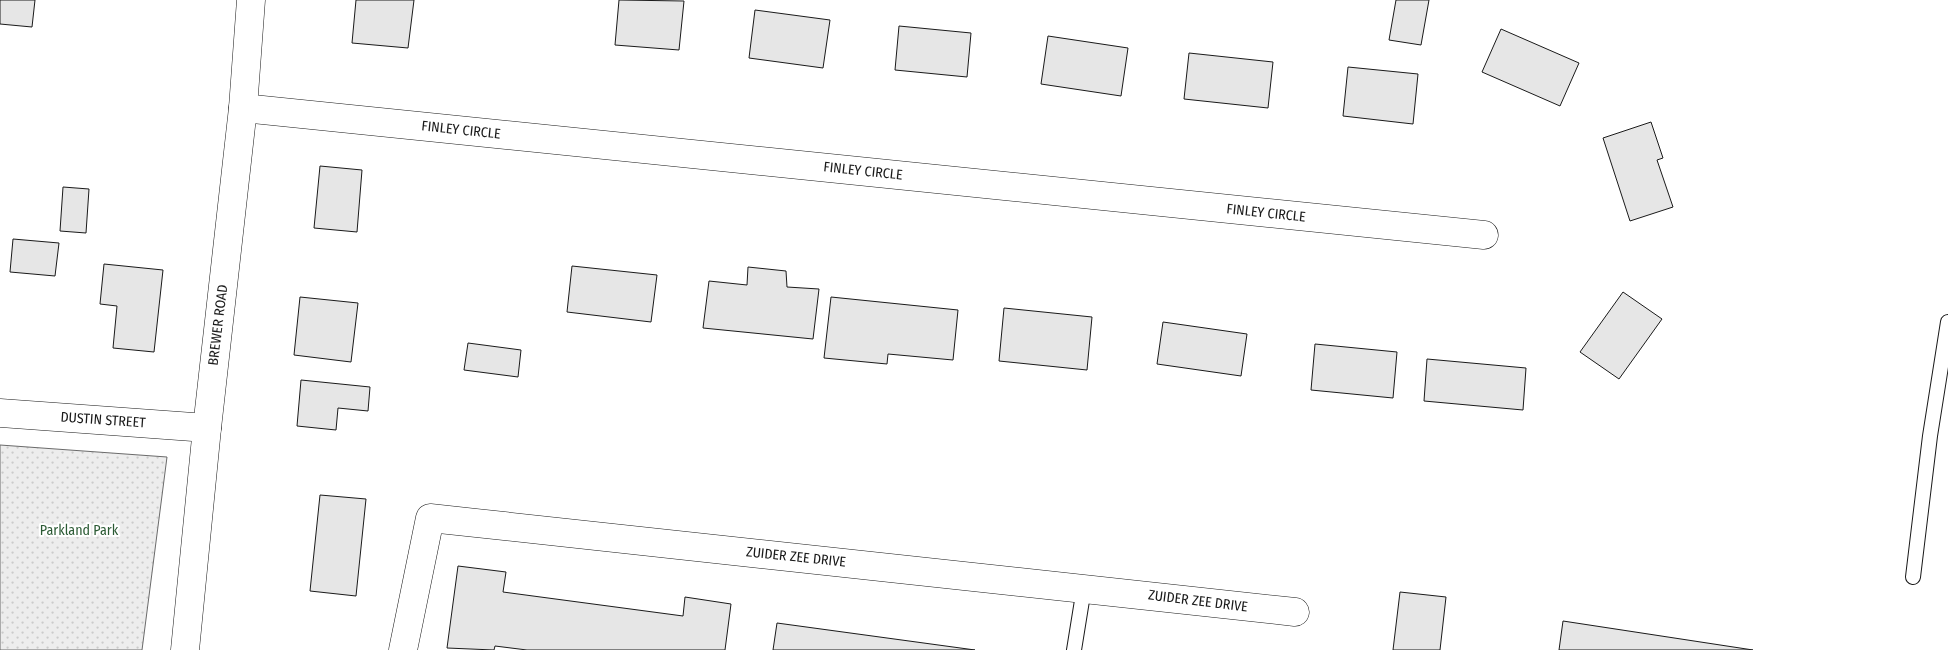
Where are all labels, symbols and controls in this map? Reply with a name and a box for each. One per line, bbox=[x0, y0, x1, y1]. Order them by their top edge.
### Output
street label: FINLEY CIRCLE bbox=[421, 117, 502, 143]
street label: FINLEY CIRCLE bbox=[823, 158, 904, 184]
street label: FINLEY CIRCLE bbox=[1226, 200, 1307, 226]
street label: BREWER ROAD bbox=[205, 284, 231, 366]
street label: DUSTIN STREET bbox=[60, 409, 147, 431]
park label: Parkland Park bbox=[40, 522, 119, 539]
street label: ZUIDER ZEE DRIVE bbox=[745, 543, 847, 571]
street label: ZUIDER ZEE DRIVE bbox=[1147, 586, 1249, 616]

